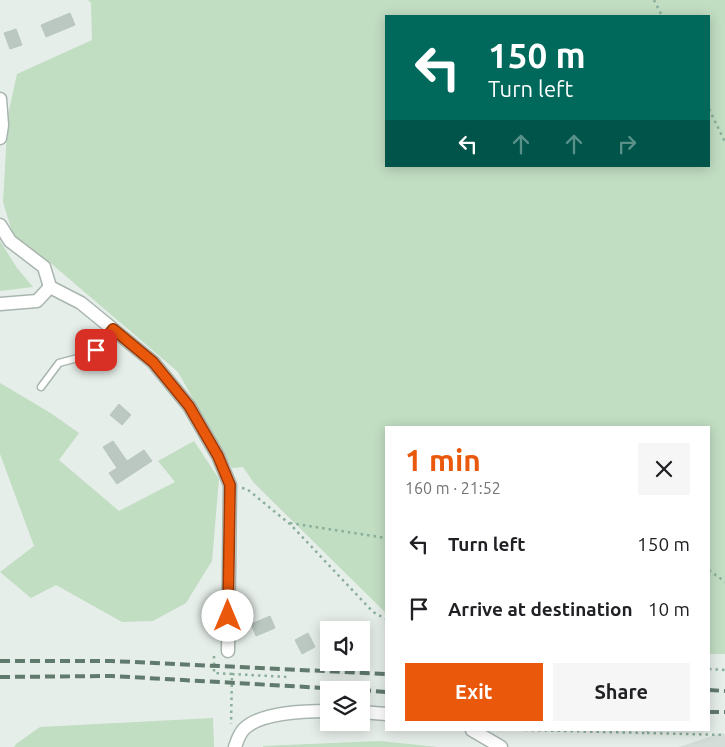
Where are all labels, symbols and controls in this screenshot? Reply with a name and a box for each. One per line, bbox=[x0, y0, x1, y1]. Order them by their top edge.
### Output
icon: left bbox=[405, 35, 470, 100]
text: 150 m bbox=[488, 35, 586, 75]
text: Turn left bbox=[488, 76, 573, 101]
icon: left bbox=[454, 130, 482, 158]
icon: ahead bbox=[507, 130, 535, 158]
icon: ahead bbox=[560, 130, 588, 158]
icon: right bbox=[613, 130, 641, 158]
pin bbox=[75, 329, 117, 371]
icon: arrive bbox=[82, 336, 110, 364]
text: 1 min bbox=[405, 443, 481, 477]
button: close bbox=[638, 443, 690, 495]
text: 160 m · 21:52 bbox=[405, 479, 501, 497]
icon: left bbox=[405, 530, 433, 558]
text: Turn left bbox=[448, 533, 526, 555]
text: 150 m bbox=[637, 533, 690, 555]
position arrow bbox=[201, 589, 253, 641]
icon: arrive bbox=[405, 595, 433, 623]
text: Arrive at destination bbox=[448, 598, 633, 620]
text: 10 m bbox=[648, 598, 690, 620]
map controls bbox=[320, 621, 370, 731]
button: sound bbox=[320, 621, 370, 671]
button: Exit bbox=[405, 663, 543, 721]
button: Share bbox=[553, 663, 690, 721]
button: layers bbox=[320, 681, 370, 731]

